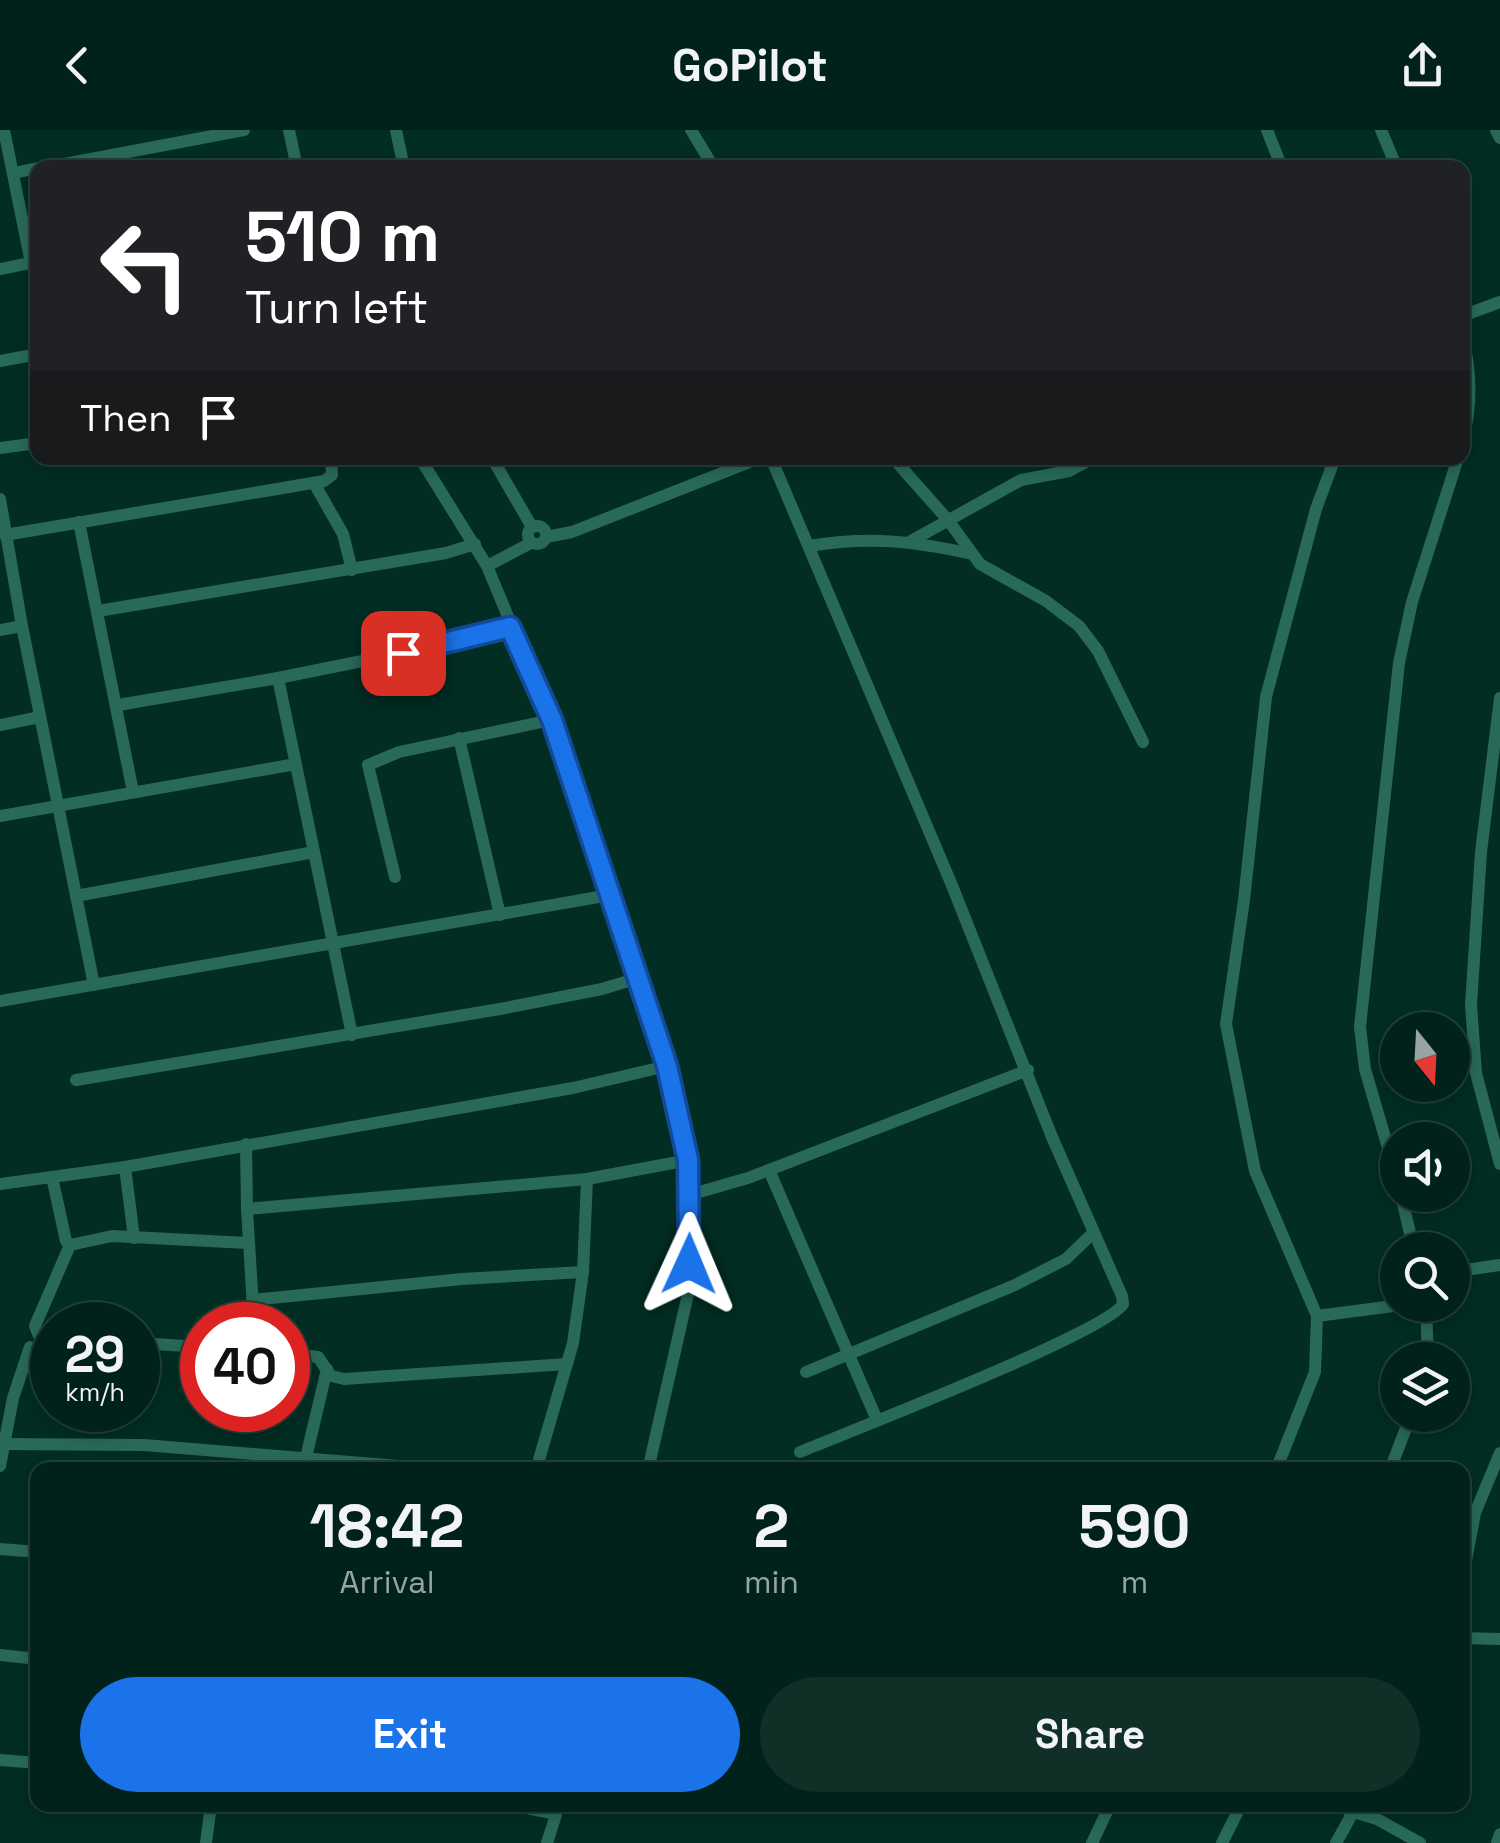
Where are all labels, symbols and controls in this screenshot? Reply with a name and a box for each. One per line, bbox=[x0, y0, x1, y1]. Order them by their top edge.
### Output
text: GoPilot bbox=[672, 37, 828, 94]
icon: back bbox=[50, 38, 105, 93]
icon: share bbox=[1395, 38, 1450, 93]
text: 510 m bbox=[245, 192, 440, 281]
icon: left bbox=[80, 200, 210, 330]
text: Turn left bbox=[245, 279, 428, 336]
icon: arrive bbox=[191, 390, 246, 445]
text: Then bbox=[80, 394, 171, 442]
pin bbox=[361, 611, 446, 696]
icon: arrive bbox=[376, 626, 431, 681]
north arrow bbox=[1380, 1012, 1470, 1102]
map controls bbox=[1380, 1012, 1470, 1432]
button: sound bbox=[1380, 1122, 1470, 1212]
position arrow bbox=[637, 1212, 741, 1316]
button: search bbox=[1380, 1232, 1470, 1322]
speed limit sign: 40 bbox=[180, 1302, 310, 1432]
text: 29 bbox=[65, 1323, 125, 1387]
button: layers bbox=[1380, 1342, 1470, 1432]
text: km/h bbox=[65, 1376, 125, 1408]
text: 18:42 bbox=[310, 1488, 464, 1565]
text: 2 bbox=[754, 1488, 789, 1565]
text: 590 bbox=[1078, 1488, 1190, 1565]
text: Arrival bbox=[339, 1562, 435, 1602]
text: min bbox=[744, 1562, 799, 1602]
text: m bbox=[1121, 1562, 1148, 1602]
button: Exit bbox=[80, 1677, 740, 1792]
button: Share bbox=[760, 1677, 1420, 1792]

